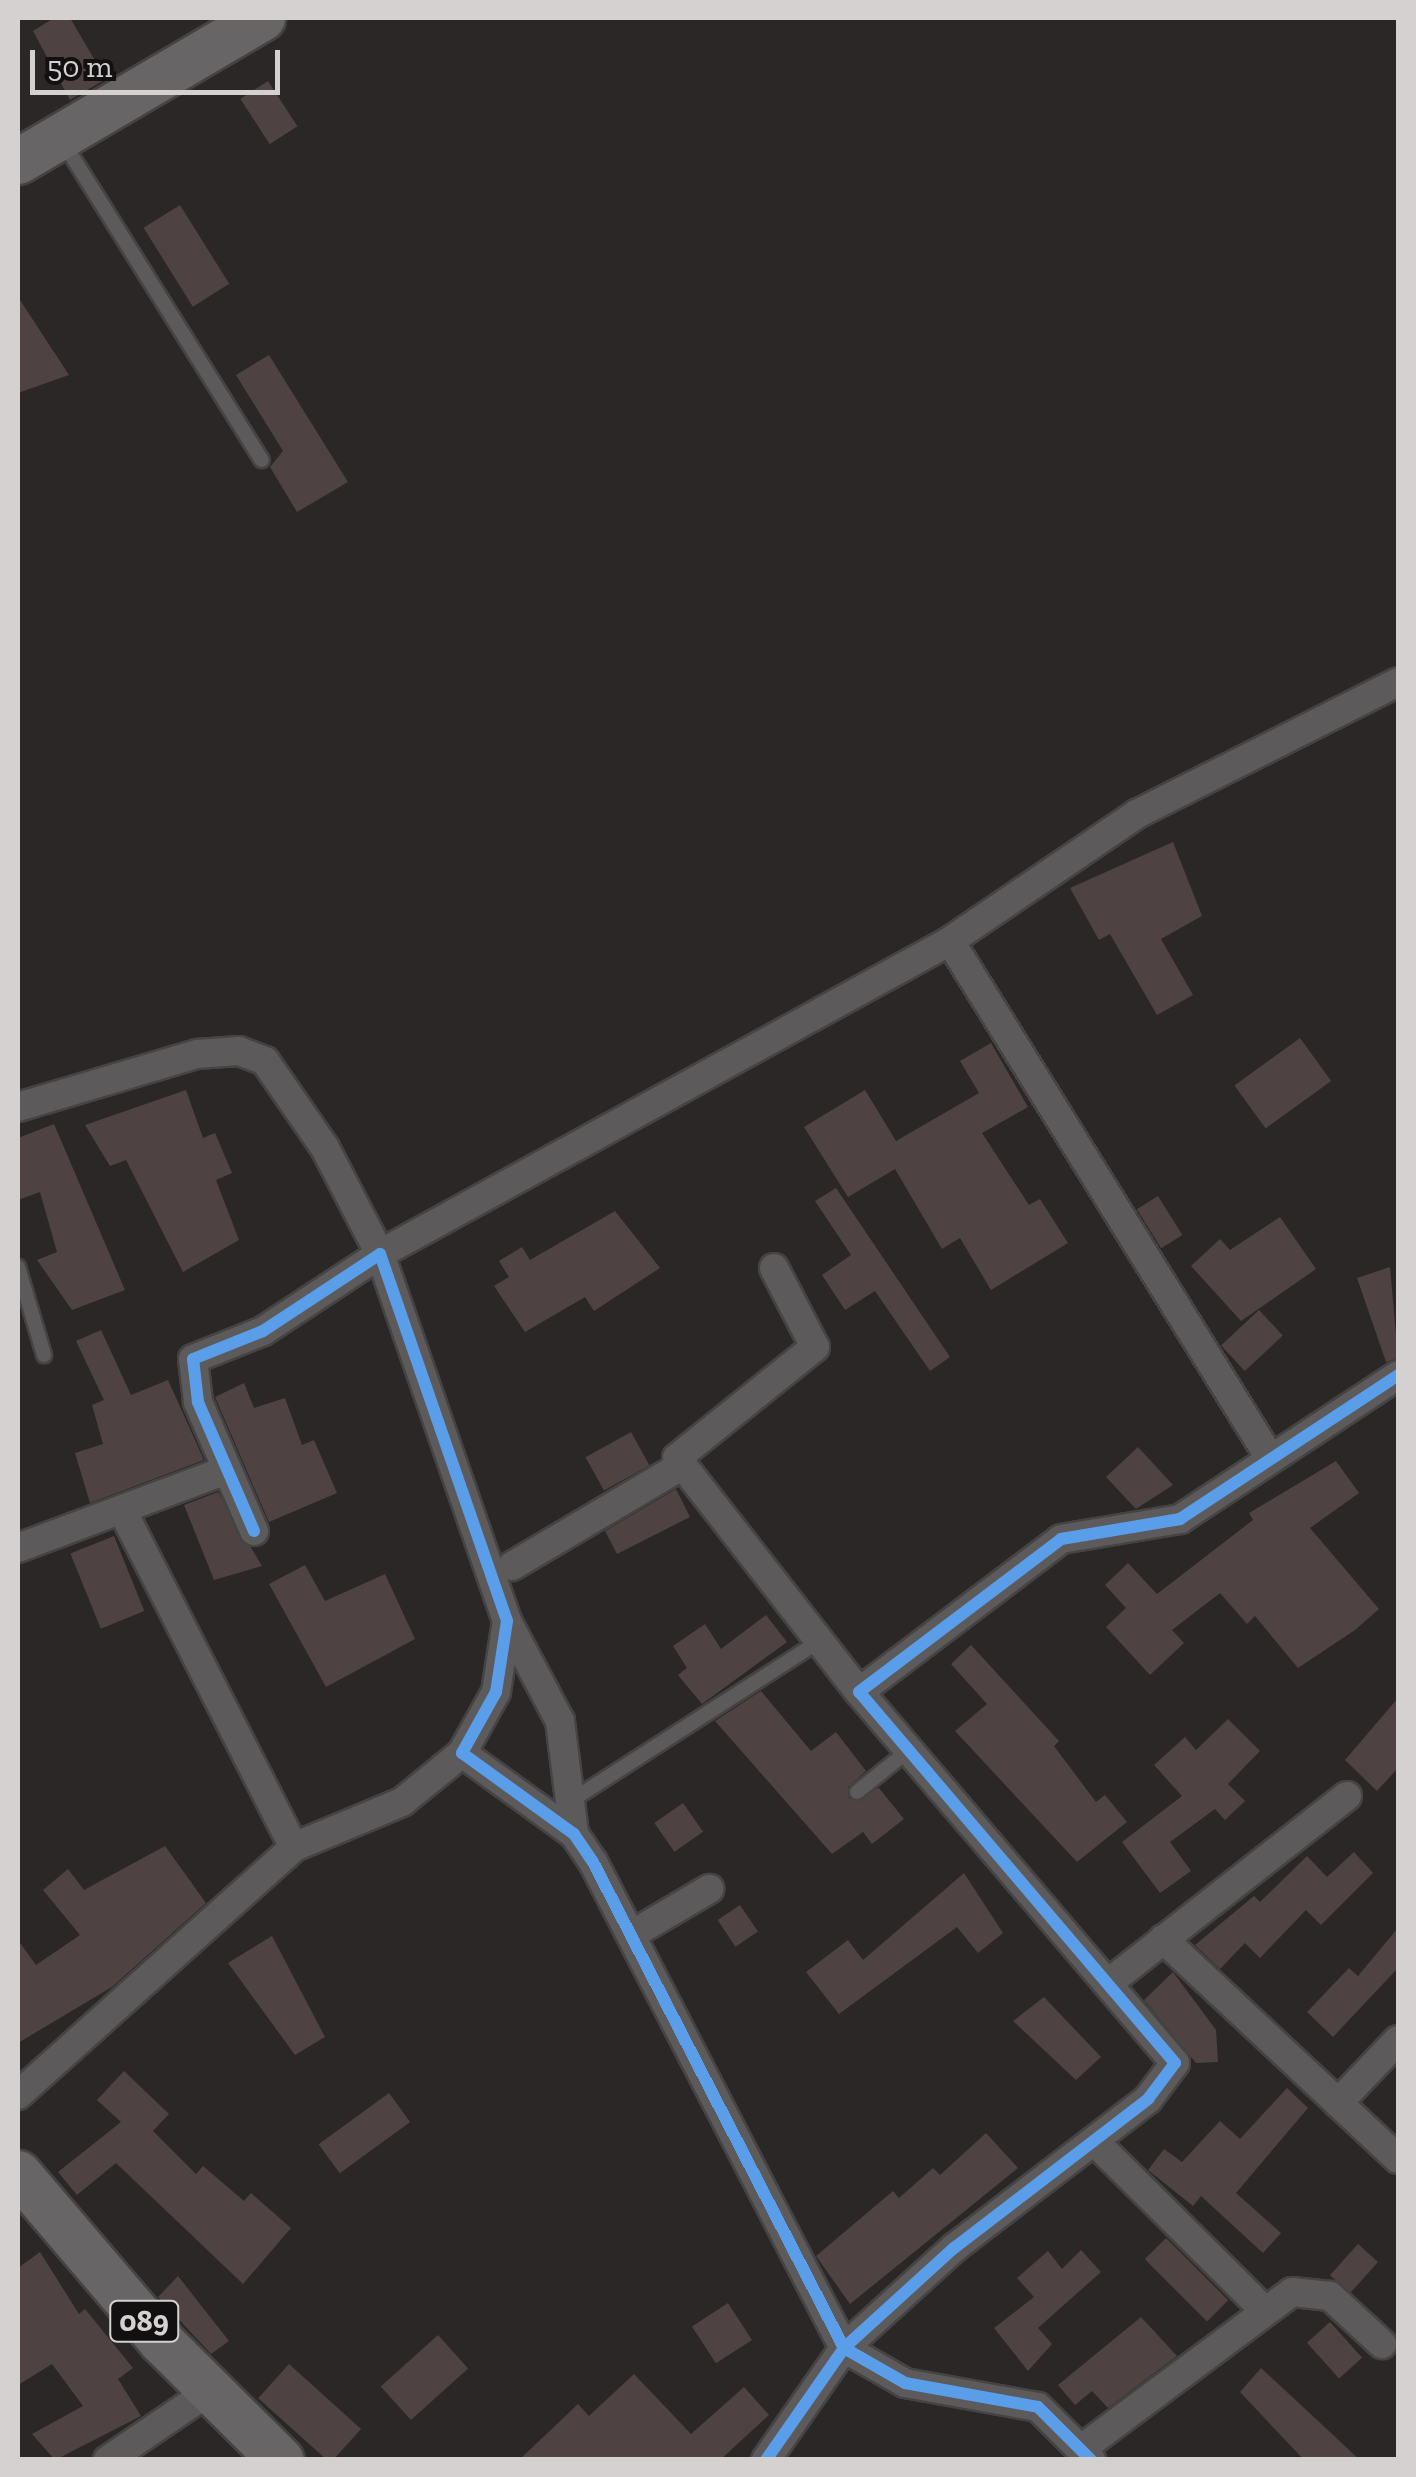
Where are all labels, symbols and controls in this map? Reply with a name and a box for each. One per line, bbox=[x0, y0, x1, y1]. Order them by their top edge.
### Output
scale bar bbox=[35, 30, 285, 92]
text: 50 m bbox=[47, 49, 112, 85]
road number: 089 bbox=[109, 2296, 179, 2346]

